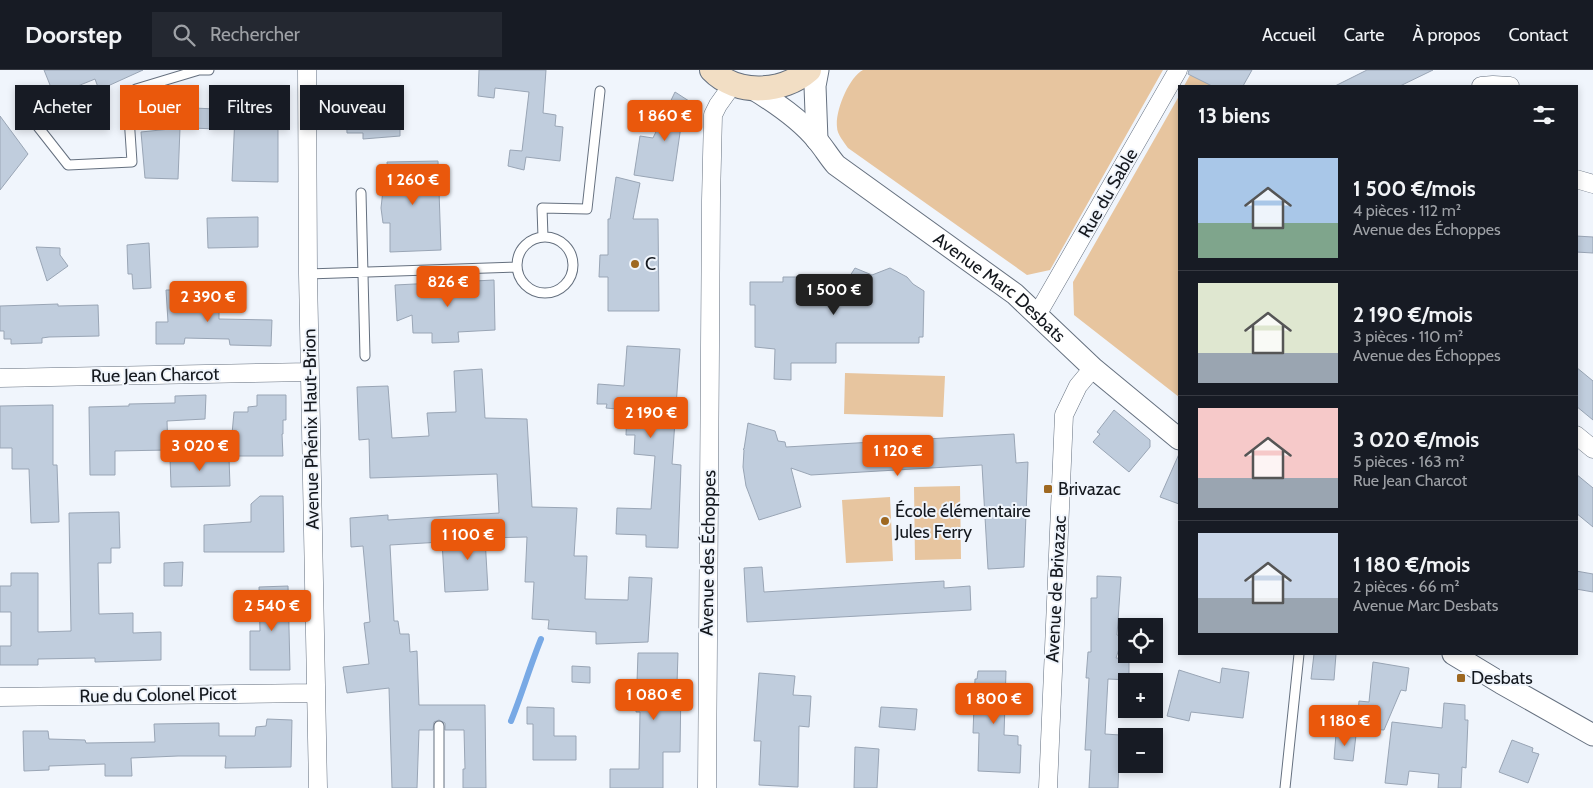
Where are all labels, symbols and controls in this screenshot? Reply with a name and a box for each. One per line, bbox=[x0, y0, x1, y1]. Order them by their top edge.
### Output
search box bbox=[152, 12, 502, 57]
text: Doorstep bbox=[25, 20, 122, 49]
icon: search bbox=[170, 21, 198, 49]
text: Rechercher bbox=[210, 23, 300, 46]
text: Accueil bbox=[1262, 24, 1316, 46]
text: Carte bbox=[1344, 24, 1384, 46]
text: À propos bbox=[1412, 24, 1480, 46]
text: Contact bbox=[1508, 24, 1568, 46]
chip: Acheter bbox=[15, 85, 110, 130]
chip: Louer bbox=[120, 85, 199, 130]
chip: Filtres bbox=[209, 85, 290, 130]
chip: Nouveau bbox=[300, 85, 404, 130]
pin: 1 860 € bbox=[619, 100, 711, 142]
icon: filters bbox=[1530, 101, 1558, 129]
text: 13 biens bbox=[1198, 103, 1270, 128]
text: 1 860 € bbox=[638, 106, 692, 125]
street label: Rue du Sable bbox=[1074, 144, 1142, 242]
pin: 1 260 € bbox=[367, 164, 459, 206]
text: 1 260 € bbox=[387, 170, 439, 189]
text: 1 500 €/mois bbox=[1353, 176, 1476, 201]
icon: home bbox=[1238, 178, 1298, 238]
text: 4 pièces · 112 m² bbox=[1353, 201, 1461, 220]
text: Avenue des Échoppes bbox=[1353, 220, 1501, 239]
street label: Avenue Marc Desbats bbox=[929, 228, 1070, 347]
place label: C bbox=[645, 253, 656, 275]
marker: C bbox=[629, 258, 641, 270]
pin: 826 € bbox=[413, 266, 483, 308]
text: 826 € bbox=[428, 272, 468, 291]
pin: 1 500 € bbox=[788, 274, 880, 316]
pin: 2 390 € bbox=[162, 280, 254, 323]
text: 1 500 € bbox=[807, 280, 861, 299]
text: 2 390 € bbox=[181, 287, 235, 306]
text: 2 190 €/mois bbox=[1353, 302, 1473, 327]
icon: home bbox=[1238, 303, 1298, 363]
text: 3 pièces · 110 m² bbox=[1353, 327, 1463, 346]
street label: Avenue Phénix Haut-Brion bbox=[298, 328, 324, 530]
text: Avenue des Échoppes bbox=[1353, 346, 1501, 365]
street label: Rue Jean Charcot bbox=[91, 363, 219, 387]
pin: 2 190 € bbox=[605, 396, 697, 439]
text: 2 190 € bbox=[625, 403, 677, 422]
text: 3 020 €/mois bbox=[1353, 427, 1479, 452]
icon: home bbox=[1238, 428, 1298, 488]
pin: 3 020 € bbox=[154, 430, 246, 472]
pin: 1 120 € bbox=[852, 434, 944, 477]
text: 3 020 € bbox=[171, 436, 229, 455]
text: 1 120 € bbox=[873, 441, 923, 460]
text: 5 pièces · 163 m² bbox=[1353, 452, 1465, 471]
street label: Avenue des Échoppes bbox=[696, 470, 720, 636]
text: Rue Jean Charcot bbox=[1353, 471, 1467, 490]
place label: Brivazac bbox=[1058, 478, 1121, 500]
marker: Brivazac bbox=[1042, 483, 1054, 495]
place label: École élémentaire Jules Ferry bbox=[894, 500, 1031, 543]
marker: École élémentaire Jules Ferry bbox=[879, 515, 891, 527]
street label: Avenue de Brivazac bbox=[1041, 515, 1071, 663]
pin: 1 100 € bbox=[422, 518, 514, 561]
text: 1 100 € bbox=[442, 525, 494, 544]
text: 1 180 €/mois bbox=[1353, 552, 1470, 577]
icon: home bbox=[1238, 553, 1298, 613]
text: 2 pièces · 66 m² bbox=[1353, 577, 1460, 596]
pin: 2 540 € bbox=[226, 590, 318, 632]
text: 2 540 € bbox=[244, 596, 300, 615]
text: Avenue Marc Desbats bbox=[1353, 596, 1498, 615]
map controls bbox=[1118, 618, 1163, 773]
button: locate bbox=[1118, 618, 1163, 663]
place label: Desbats bbox=[1471, 667, 1533, 689]
marker: Desbats bbox=[1455, 672, 1467, 684]
button: + bbox=[1118, 673, 1163, 718]
pin: 1 080 € bbox=[608, 678, 700, 721]
pin: 1 800 € bbox=[948, 682, 1040, 725]
street label: Rue du Colonel Picot bbox=[79, 683, 237, 707]
text: 1 080 € bbox=[626, 685, 682, 704]
text: 1 800 € bbox=[966, 689, 1022, 708]
pin: 1 180 € bbox=[1299, 704, 1391, 747]
text: 1 180 € bbox=[1320, 711, 1370, 730]
button: − bbox=[1118, 728, 1163, 773]

